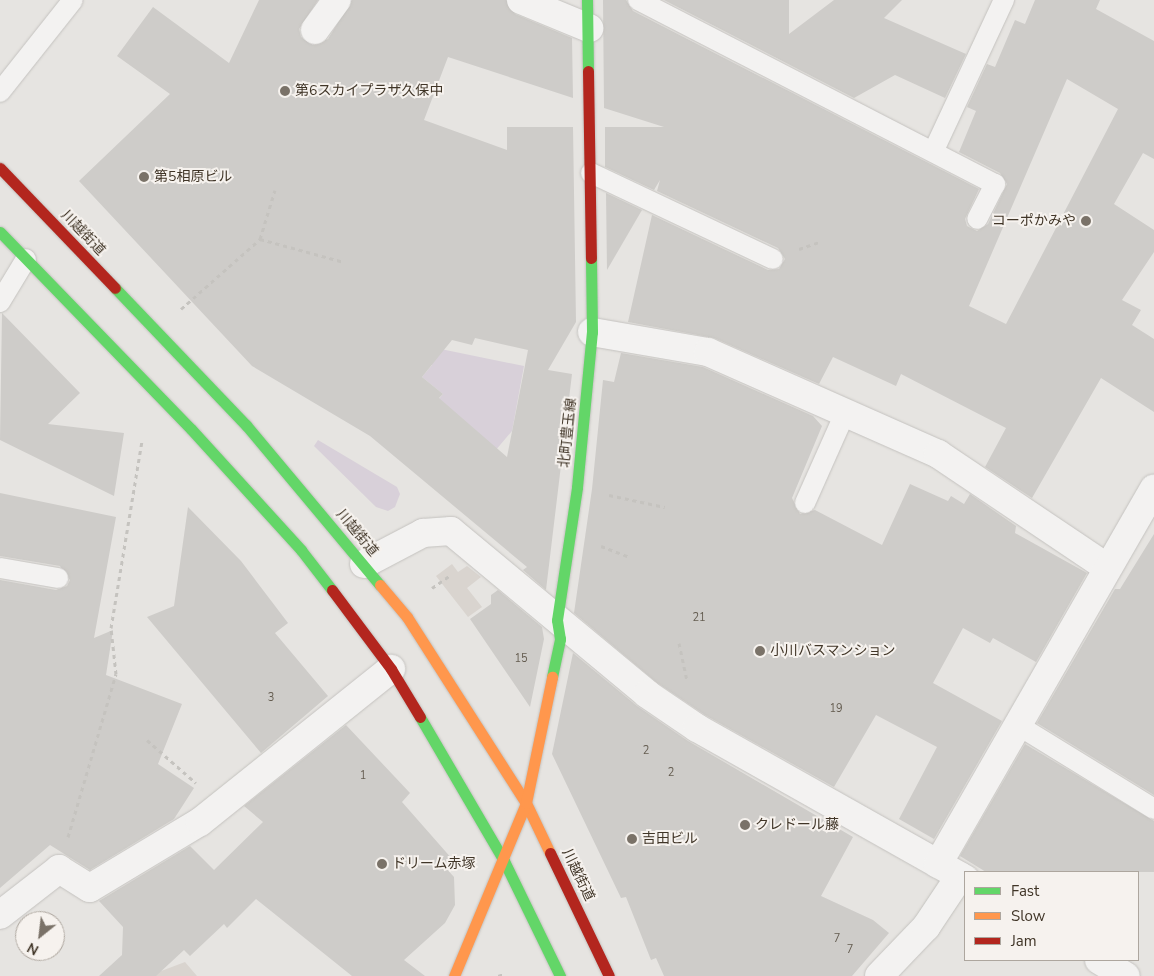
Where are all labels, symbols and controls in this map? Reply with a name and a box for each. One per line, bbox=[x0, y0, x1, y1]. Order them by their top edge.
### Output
place label: 第6スカイプラザ久保中 bbox=[295, 83, 443, 99]
marker: 第6スカイプラザ久保中 bbox=[279, 85, 291, 97]
place label: 第5相原ビル bbox=[154, 169, 232, 185]
marker: 第5相原ビル bbox=[138, 171, 150, 183]
street label: 川越街道 bbox=[58, 207, 108, 259]
place label: コーポかみや bbox=[992, 213, 1076, 229]
marker: コーポかみや bbox=[1080, 215, 1092, 227]
street label: 北町豊玉線 bbox=[556, 397, 580, 469]
street label: 川越街道 bbox=[333, 506, 381, 560]
house number: 21 bbox=[692, 611, 706, 625]
place label: 小川バスマンション bbox=[770, 643, 896, 659]
marker: 小川バスマンション bbox=[754, 645, 766, 657]
house number: 15 bbox=[514, 652, 528, 666]
house number: 3 bbox=[268, 691, 274, 705]
house number: 19 bbox=[829, 702, 843, 716]
house number: 2 bbox=[643, 744, 649, 758]
house number: 2 bbox=[668, 766, 674, 780]
house number: 1 bbox=[360, 769, 366, 783]
place label: クレドール藤 bbox=[755, 817, 839, 833]
marker: クレドール藤 bbox=[739, 819, 751, 831]
place label: 吉田ビル bbox=[642, 831, 698, 847]
marker: 吉田ビル bbox=[626, 833, 638, 845]
street label: 川越街道 bbox=[558, 846, 598, 904]
place label: ドリーム赤塚 bbox=[392, 856, 476, 872]
marker: ドリーム赤塚 bbox=[376, 858, 388, 870]
legend bbox=[964, 871, 1139, 961]
text: Fast bbox=[1011, 881, 1039, 901]
text: Slow bbox=[1011, 906, 1045, 926]
north arrow bbox=[15, 911, 65, 961]
text: Jam bbox=[1011, 931, 1037, 951]
house number: 7 bbox=[834, 932, 840, 946]
text: N bbox=[24, 938, 42, 960]
house number: 7 bbox=[847, 943, 853, 957]

